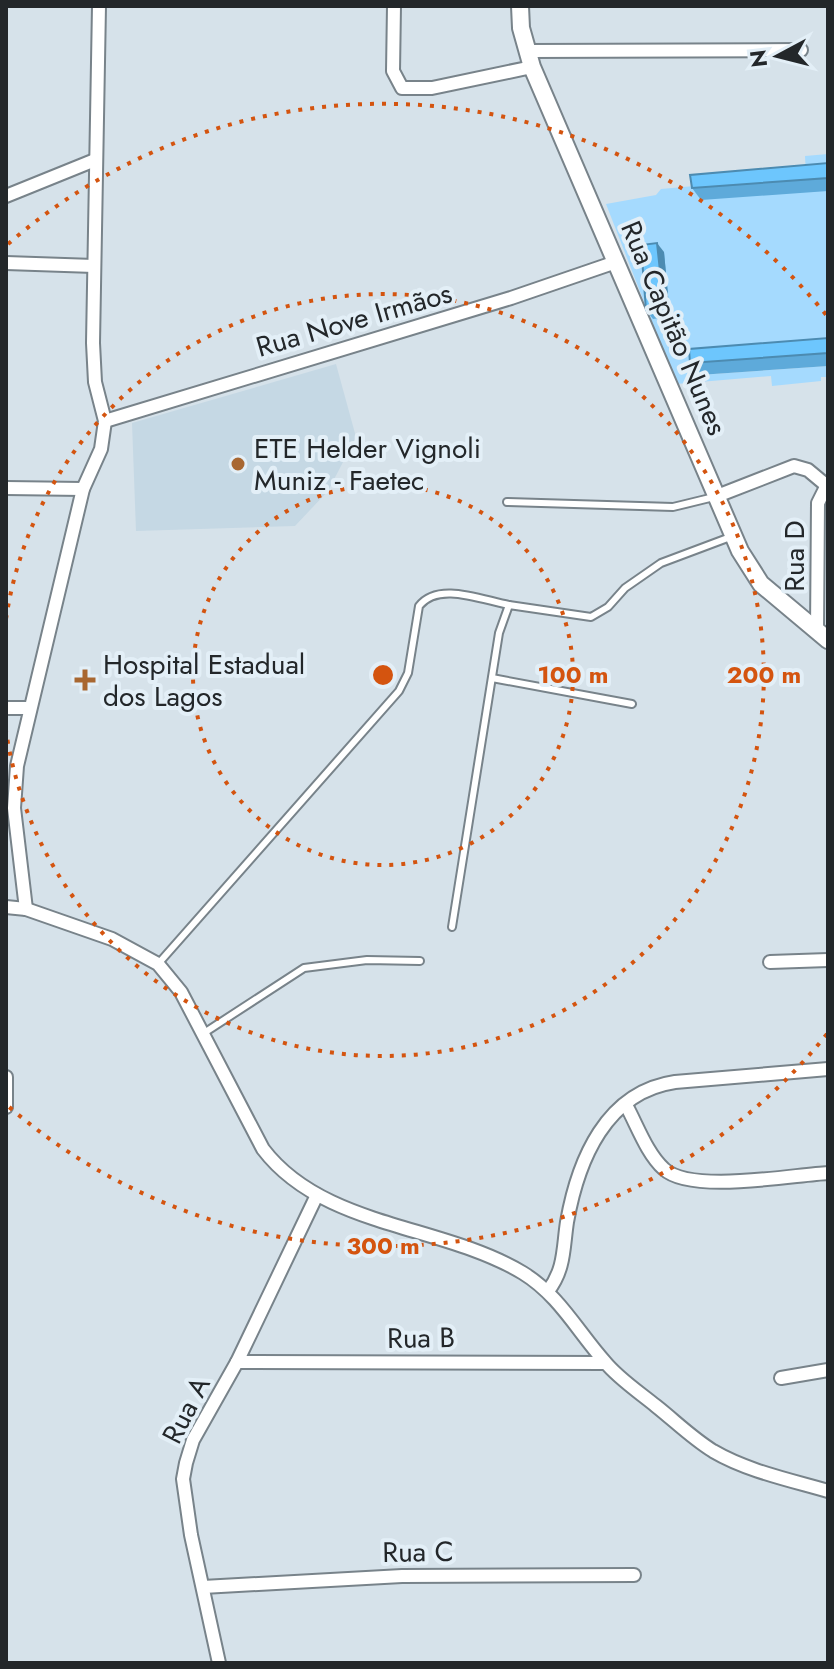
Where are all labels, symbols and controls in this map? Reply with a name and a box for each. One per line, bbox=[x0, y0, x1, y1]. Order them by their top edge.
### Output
north arrow bbox=[738, 16, 818, 96]
text: N bbox=[741, 48, 775, 69]
street label: Rua Capitão Nunes bbox=[610, 215, 738, 441]
street label: Rua Nove Irmãos bbox=[251, 272, 457, 368]
place label: ETE Helder Vignoli Muniz - Faetec bbox=[254, 428, 481, 501]
marker: ETE Helder Vignoli Muniz - Faetec bbox=[229, 455, 247, 473]
street label: Rua D bbox=[774, 520, 815, 592]
place label: Hospital Estadual dos Lagos bbox=[103, 644, 305, 717]
text: 100 m bbox=[538, 657, 608, 692]
text: 200 m bbox=[727, 657, 801, 692]
centre of rings bbox=[369, 661, 397, 689]
marker: Hospital Estadual dos Lagos bbox=[74, 669, 96, 691]
text: 300 m bbox=[346, 1228, 420, 1263]
street label: Rua B bbox=[387, 1317, 455, 1359]
street label: Rua A bbox=[152, 1369, 221, 1451]
street label: Rua C bbox=[382, 1531, 454, 1573]

